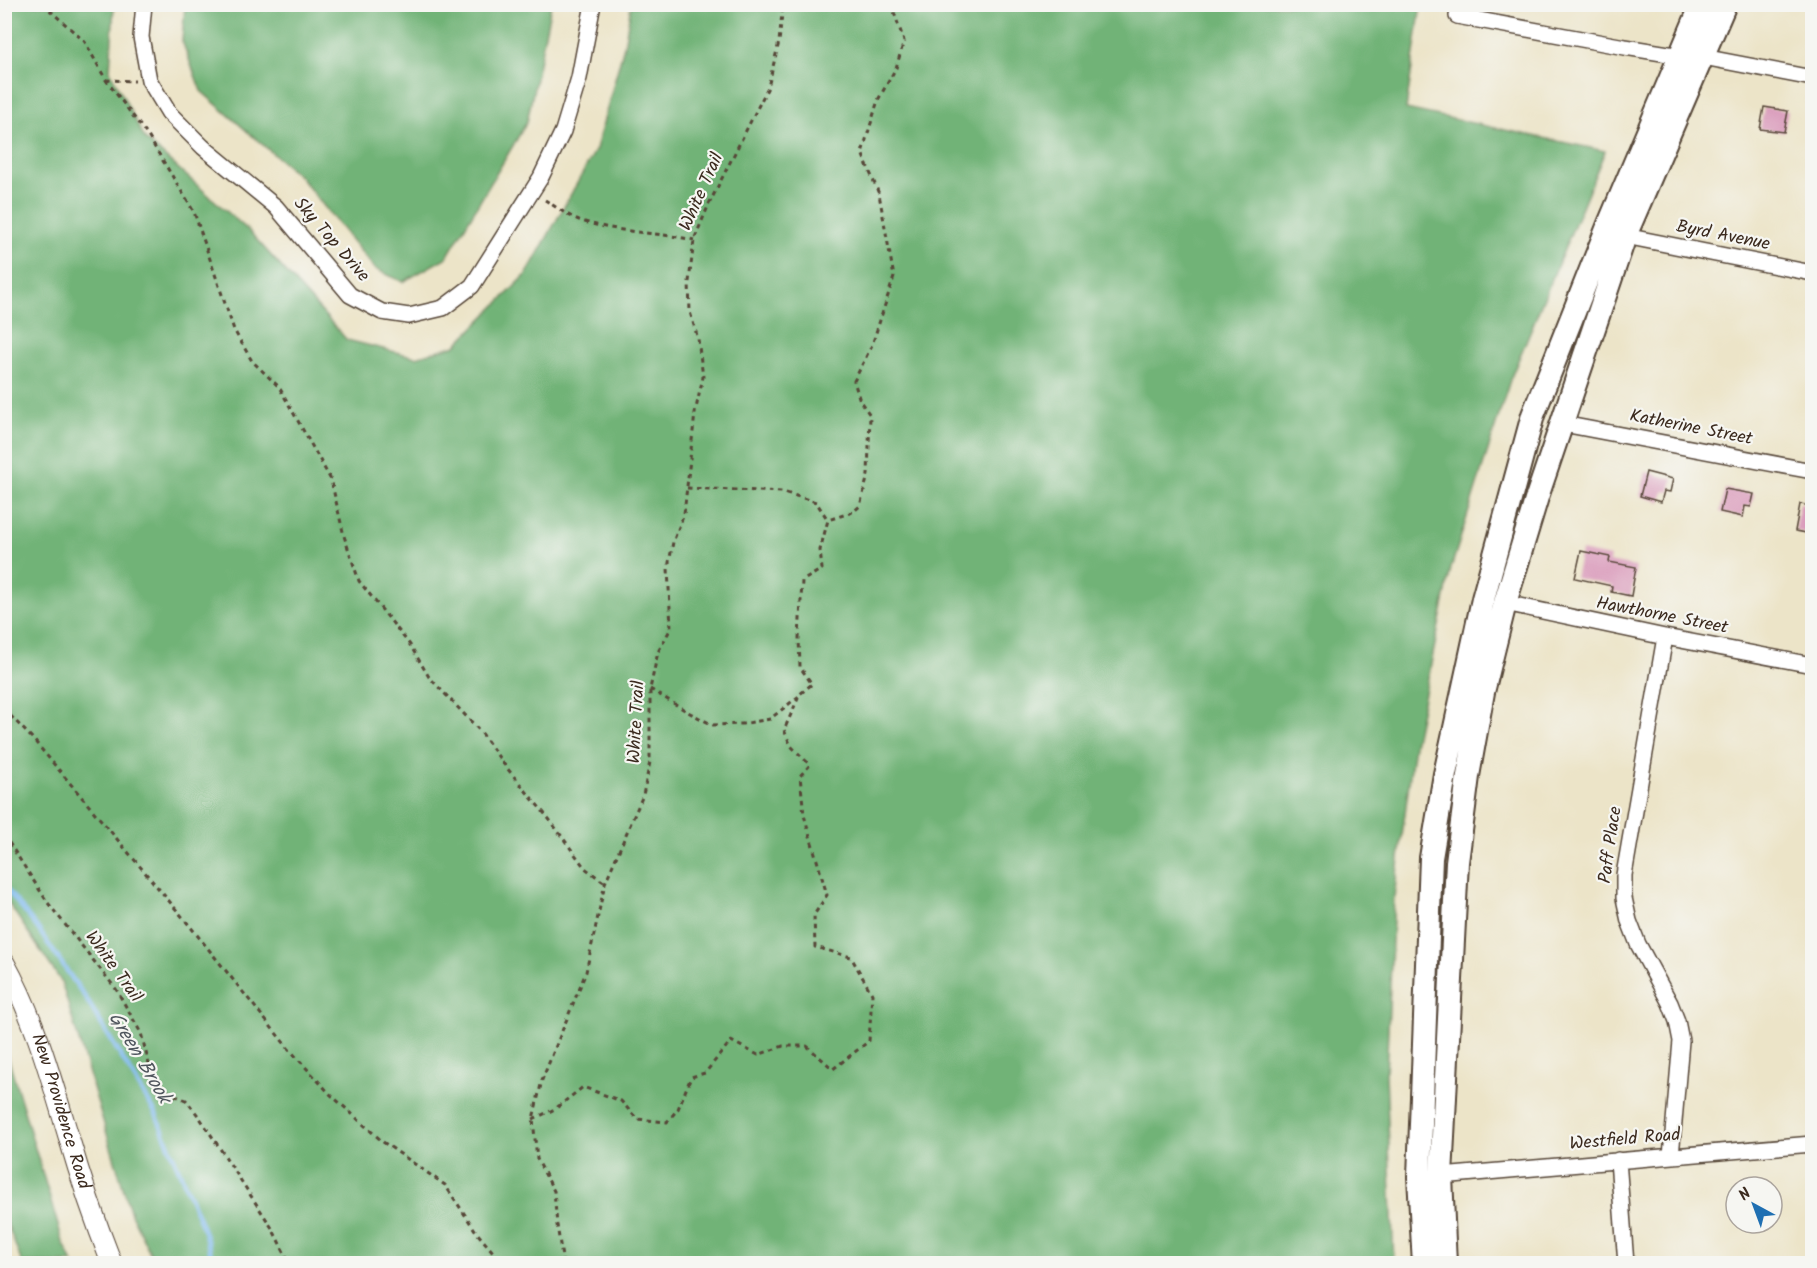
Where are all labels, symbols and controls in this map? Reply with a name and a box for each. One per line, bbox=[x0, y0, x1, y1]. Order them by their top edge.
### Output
street label: White Trail bbox=[672, 148, 732, 236]
street label: Sky Top Drive bbox=[286, 191, 376, 289]
street label: Byrd Avenue bbox=[1674, 213, 1772, 259]
street label: Katherine Street bbox=[1627, 402, 1756, 454]
street label: Hawthorne Street bbox=[1594, 589, 1731, 643]
street label: White Trail bbox=[620, 679, 654, 764]
street label: Paff Place bbox=[1591, 805, 1631, 885]
street label: White Trail bbox=[77, 925, 149, 1010]
water label: Green Brook bbox=[99, 1006, 180, 1112]
street label: New Providence Road bbox=[23, 1029, 99, 1194]
street label: Westfield Road bbox=[1568, 1121, 1683, 1159]
north arrow bbox=[1724, 1175, 1784, 1235]
text: N bbox=[1733, 1182, 1757, 1208]

